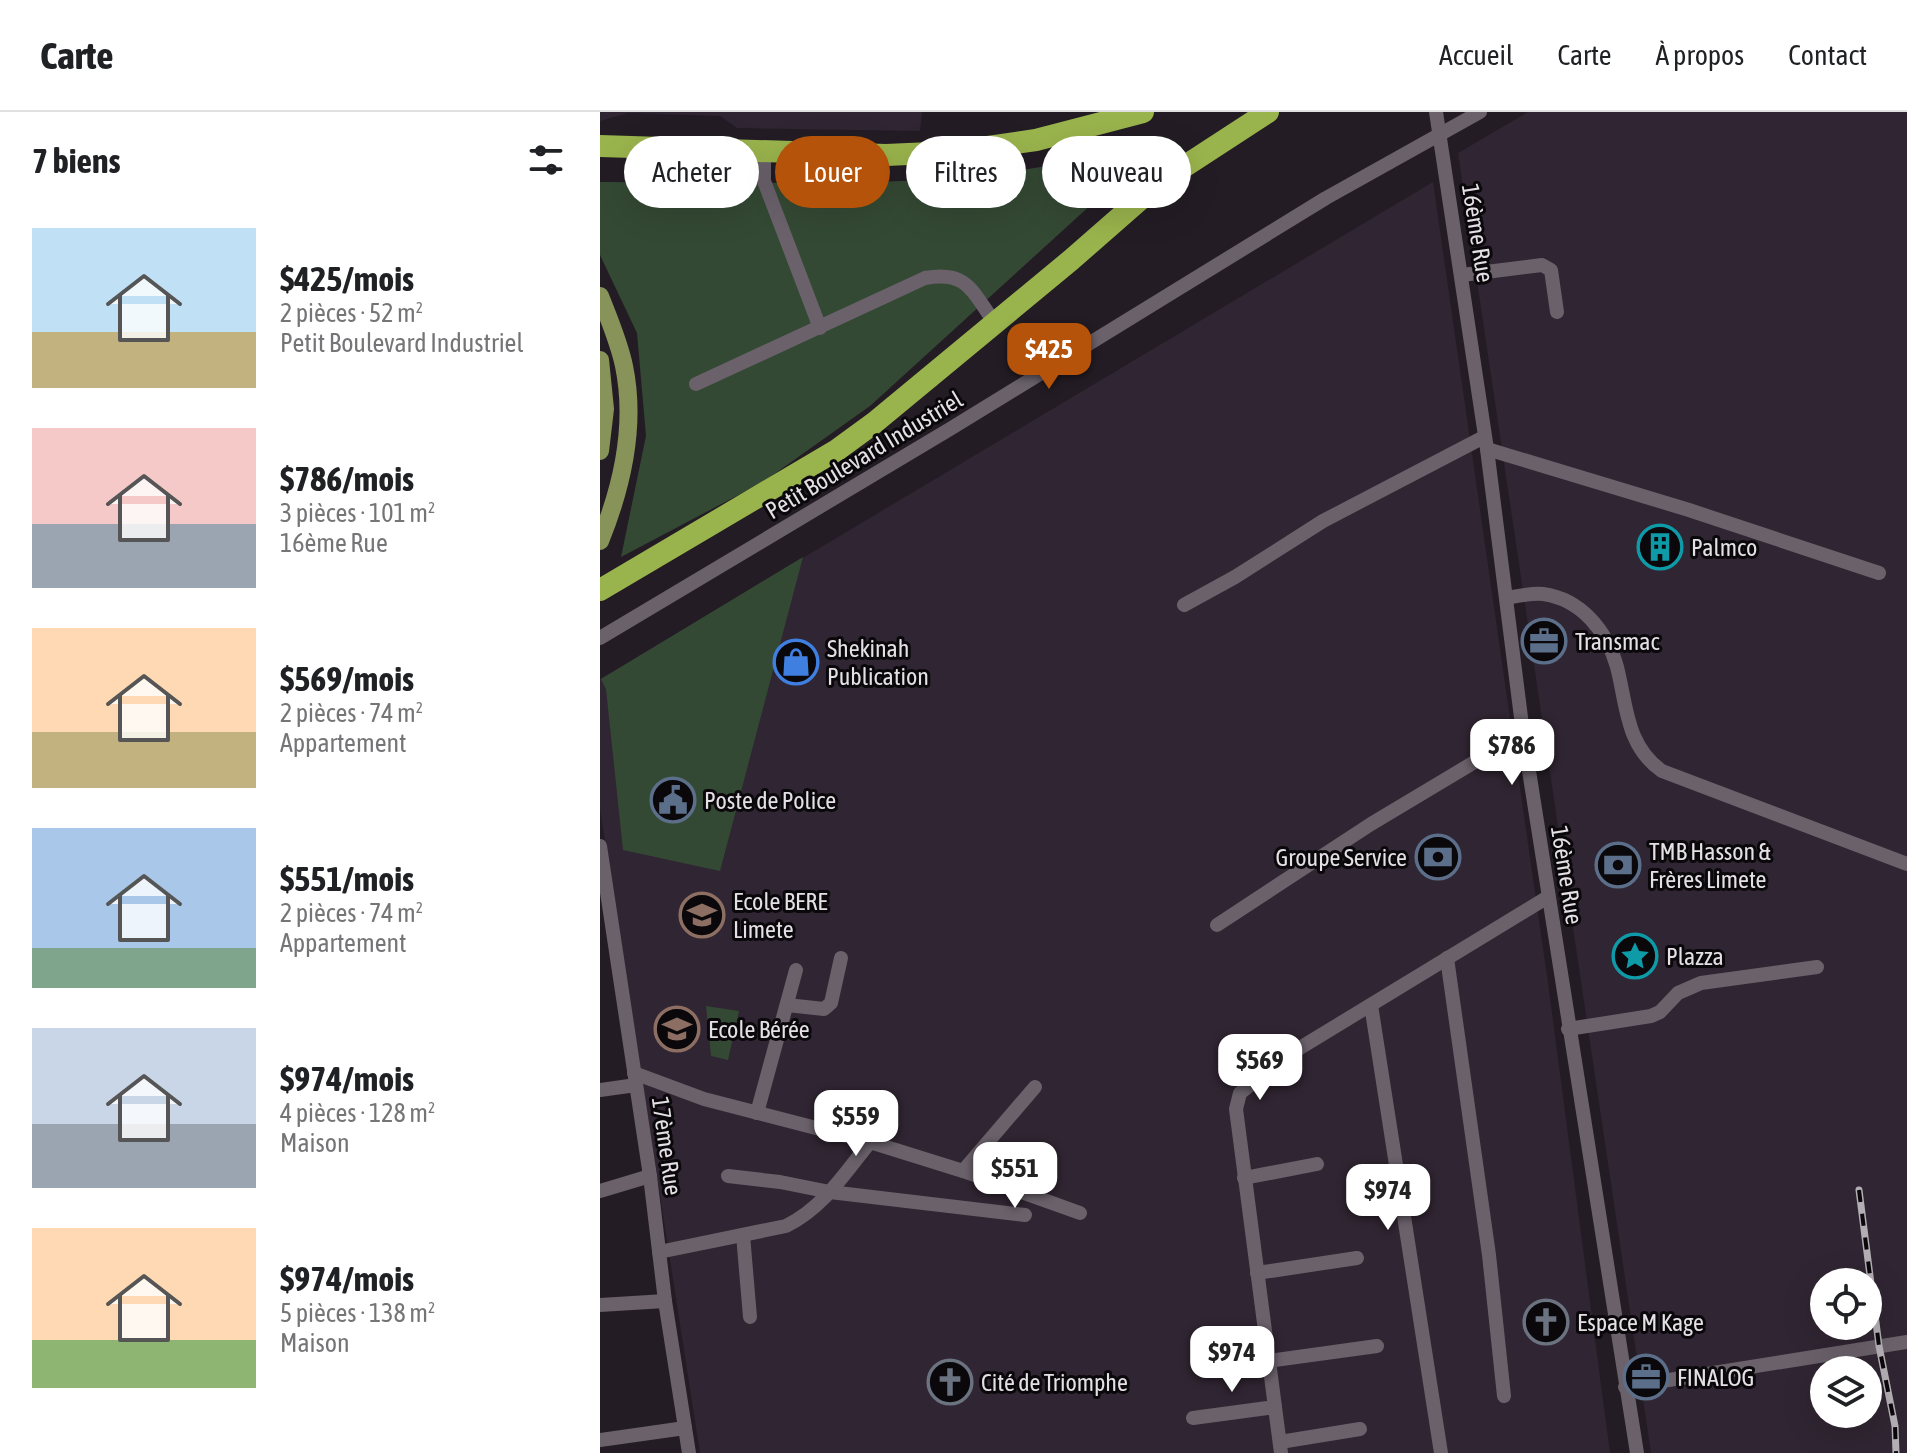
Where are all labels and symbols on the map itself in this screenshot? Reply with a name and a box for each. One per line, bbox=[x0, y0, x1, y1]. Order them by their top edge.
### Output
street label: 16ème Rue bbox=[1457, 182, 1499, 284]
pin: $425 bbox=[1002, 323, 1096, 391]
street label: Petit Boulevard Industriel bbox=[761, 385, 968, 524]
building icon: Palmco bbox=[1636, 523, 1684, 571]
place label: Palmco bbox=[1691, 534, 1757, 561]
office icon: Transmac bbox=[1520, 617, 1568, 665]
place label: Transmac bbox=[1575, 628, 1659, 655]
place label: Shekinah Publication bbox=[827, 635, 929, 690]
shop icon: Shekinah Publication bbox=[772, 638, 820, 686]
pin: $786 bbox=[1465, 719, 1559, 787]
public building icon: Poste de Police bbox=[649, 776, 697, 824]
place label: Poste de Police bbox=[704, 787, 836, 814]
street label: 16ème Rue bbox=[1546, 824, 1588, 926]
bank icon: Groupe Service bbox=[1414, 833, 1462, 881]
place label: TMB Hasson & Frères Limete bbox=[1649, 838, 1772, 893]
bank icon: TMB Hasson & Frères Limete bbox=[1594, 841, 1642, 889]
place label: Groupe Service bbox=[1276, 844, 1407, 871]
place label: Ecole BERE Limete bbox=[733, 888, 828, 943]
school or university icon: Ecole BERE Limete bbox=[678, 891, 726, 939]
place icon: Plazza bbox=[1611, 932, 1659, 980]
place label: Plazza bbox=[1666, 943, 1724, 970]
school or university icon: Ecole Bérée bbox=[653, 1005, 701, 1053]
place label: Ecole Bérée bbox=[708, 1016, 810, 1043]
pin: $569 bbox=[1213, 1034, 1307, 1102]
pin: $559 bbox=[809, 1090, 903, 1158]
street label: 17ème Rue bbox=[647, 1095, 687, 1197]
pin: $551 bbox=[968, 1142, 1062, 1210]
pin: $974 bbox=[1341, 1164, 1435, 1232]
church icon: Espace M Kage bbox=[1522, 1298, 1570, 1346]
place label: Espace M Kage bbox=[1577, 1309, 1704, 1336]
pin: $974 bbox=[1185, 1326, 1279, 1394]
office icon: FINALOG bbox=[1622, 1353, 1670, 1401]
church icon: Cité de Triomphe bbox=[926, 1358, 974, 1406]
place label: FINALOG bbox=[1677, 1364, 1754, 1391]
place label: Cité de Triomphe bbox=[981, 1369, 1128, 1396]

